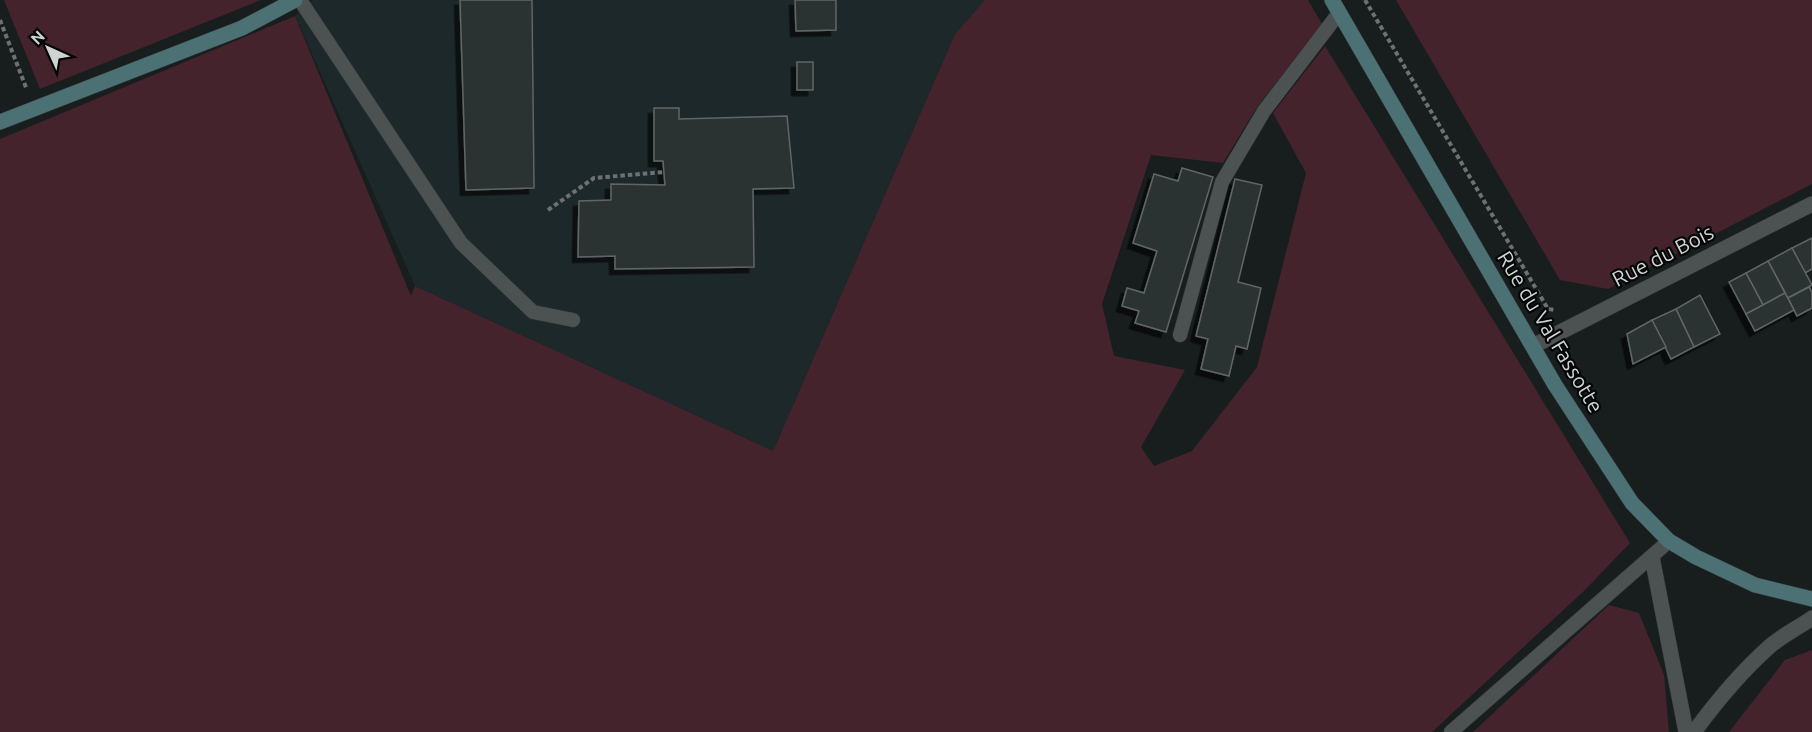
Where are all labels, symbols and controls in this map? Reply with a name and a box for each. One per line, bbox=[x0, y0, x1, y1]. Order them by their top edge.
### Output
north arrow bbox=[18, 18, 78, 78]
text: N bbox=[27, 27, 48, 48]
street label: Rue du Bois bbox=[1608, 219, 1717, 291]
street label: Rue du Val Fassotte bbox=[1493, 246, 1609, 417]

